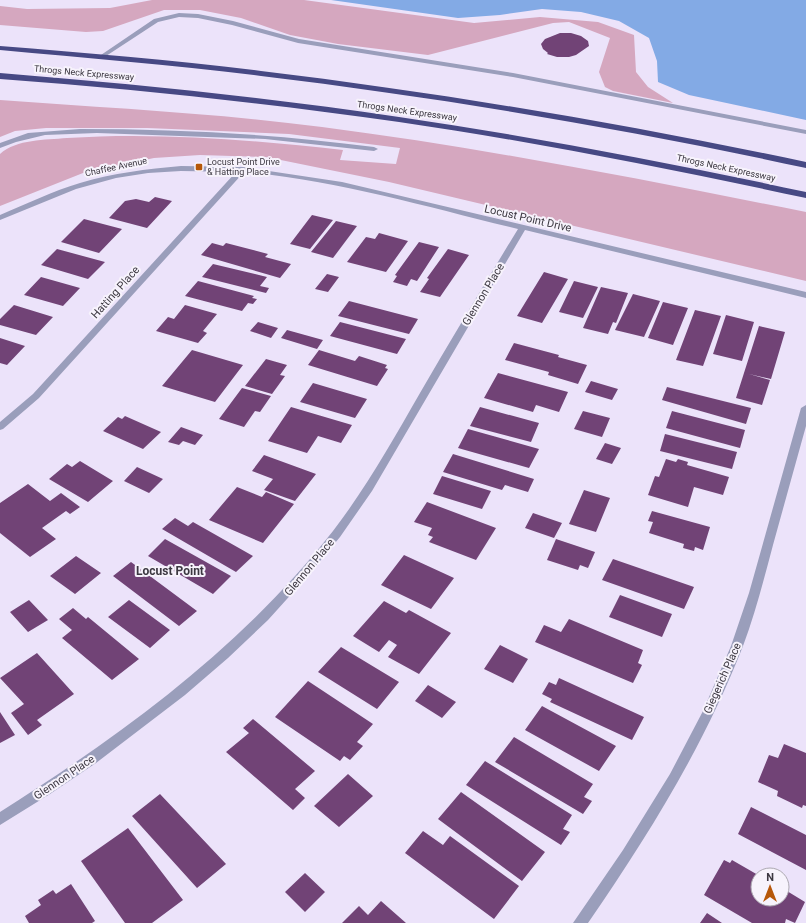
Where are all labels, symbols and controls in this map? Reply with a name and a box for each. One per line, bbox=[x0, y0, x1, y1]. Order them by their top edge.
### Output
street label: Throgs Neck Expressway bbox=[33, 64, 135, 82]
street label: Throgs Neck Expressway bbox=[357, 99, 458, 123]
street label: Throgs Neck Expressway bbox=[676, 153, 777, 183]
street label: Chaffee Avenue bbox=[84, 156, 148, 178]
place label: Locust Point Drive & Hatting Place bbox=[207, 157, 280, 177]
marker: Locust Point Drive & Hatting Place bbox=[194, 162, 204, 172]
street label: Locust Point Drive bbox=[483, 202, 573, 235]
street label: Glennon Place bbox=[460, 261, 507, 328]
street label: Hatting Place bbox=[89, 263, 142, 321]
street label: Glennon Place bbox=[282, 536, 337, 598]
district label: Locust Point bbox=[136, 564, 204, 578]
street label: Giegerich Place bbox=[701, 641, 744, 716]
street label: Glennon Place bbox=[31, 752, 97, 802]
north arrow bbox=[750, 867, 790, 907]
text: N bbox=[766, 871, 774, 884]

